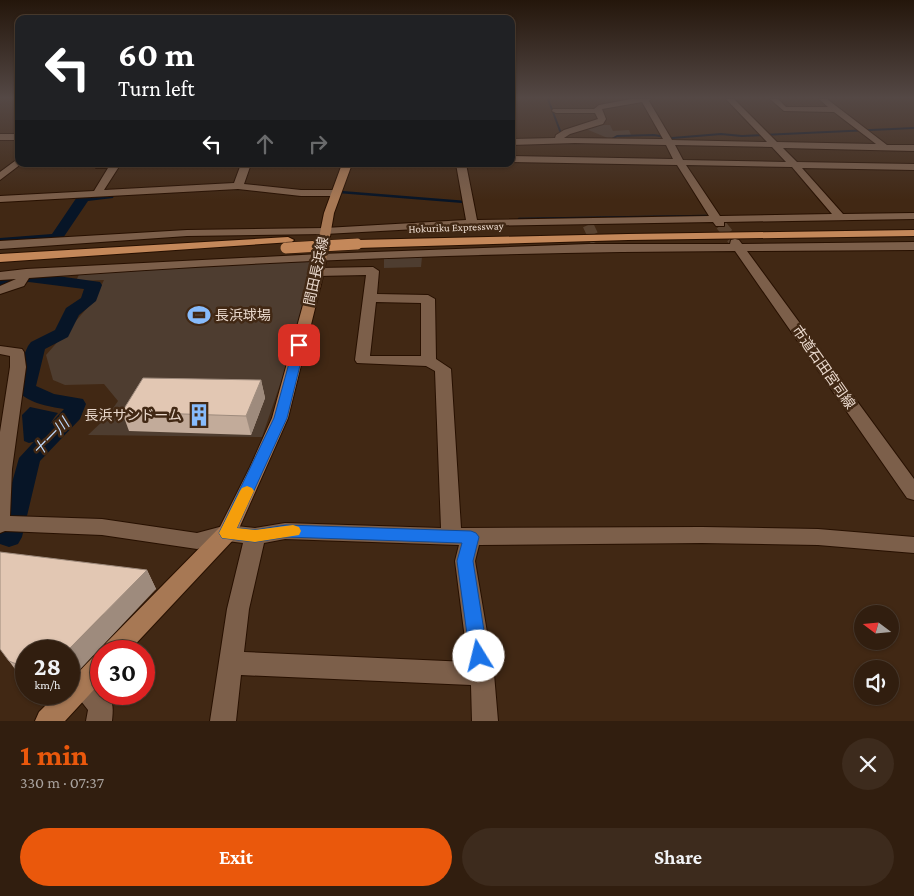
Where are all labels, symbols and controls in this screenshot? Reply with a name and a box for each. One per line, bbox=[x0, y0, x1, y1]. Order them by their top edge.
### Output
icon: left bbox=[35, 35, 100, 100]
text: 60 m bbox=[118, 35, 195, 74]
text: Turn left bbox=[118, 76, 195, 101]
icon: left bbox=[198, 130, 226, 158]
icon: ahead bbox=[251, 130, 279, 158]
icon: right bbox=[304, 130, 332, 158]
street label: Hokuriku Expressway bbox=[408, 219, 505, 236]
street label: 間田長浜線 bbox=[301, 235, 331, 307]
sports icon: 長浜球場 bbox=[186, 302, 212, 328]
place label: 長浜球場 bbox=[215, 307, 271, 323]
street label: 市道石田宮司線 bbox=[789, 322, 859, 412]
pin bbox=[278, 324, 320, 366]
icon: arrive bbox=[285, 331, 313, 359]
building icon: 長浜サンドーム bbox=[186, 402, 212, 428]
place label: 長浜サンドーム bbox=[84, 407, 182, 423]
water label: 十一川 bbox=[30, 414, 74, 459]
north arrow bbox=[854, 605, 899, 650]
map controls bbox=[854, 605, 899, 705]
position arrow bbox=[452, 629, 504, 681]
speed limit sign: 30 bbox=[90, 640, 155, 705]
text: 28 bbox=[34, 653, 61, 680]
button: sound bbox=[854, 660, 899, 705]
text: km/h bbox=[35, 678, 60, 692]
text: 1 min bbox=[20, 738, 88, 771]
button: close bbox=[842, 738, 894, 790]
text: 330 m · 07:37 bbox=[20, 774, 104, 791]
button: Exit bbox=[20, 828, 452, 886]
button: Share bbox=[462, 828, 894, 886]

